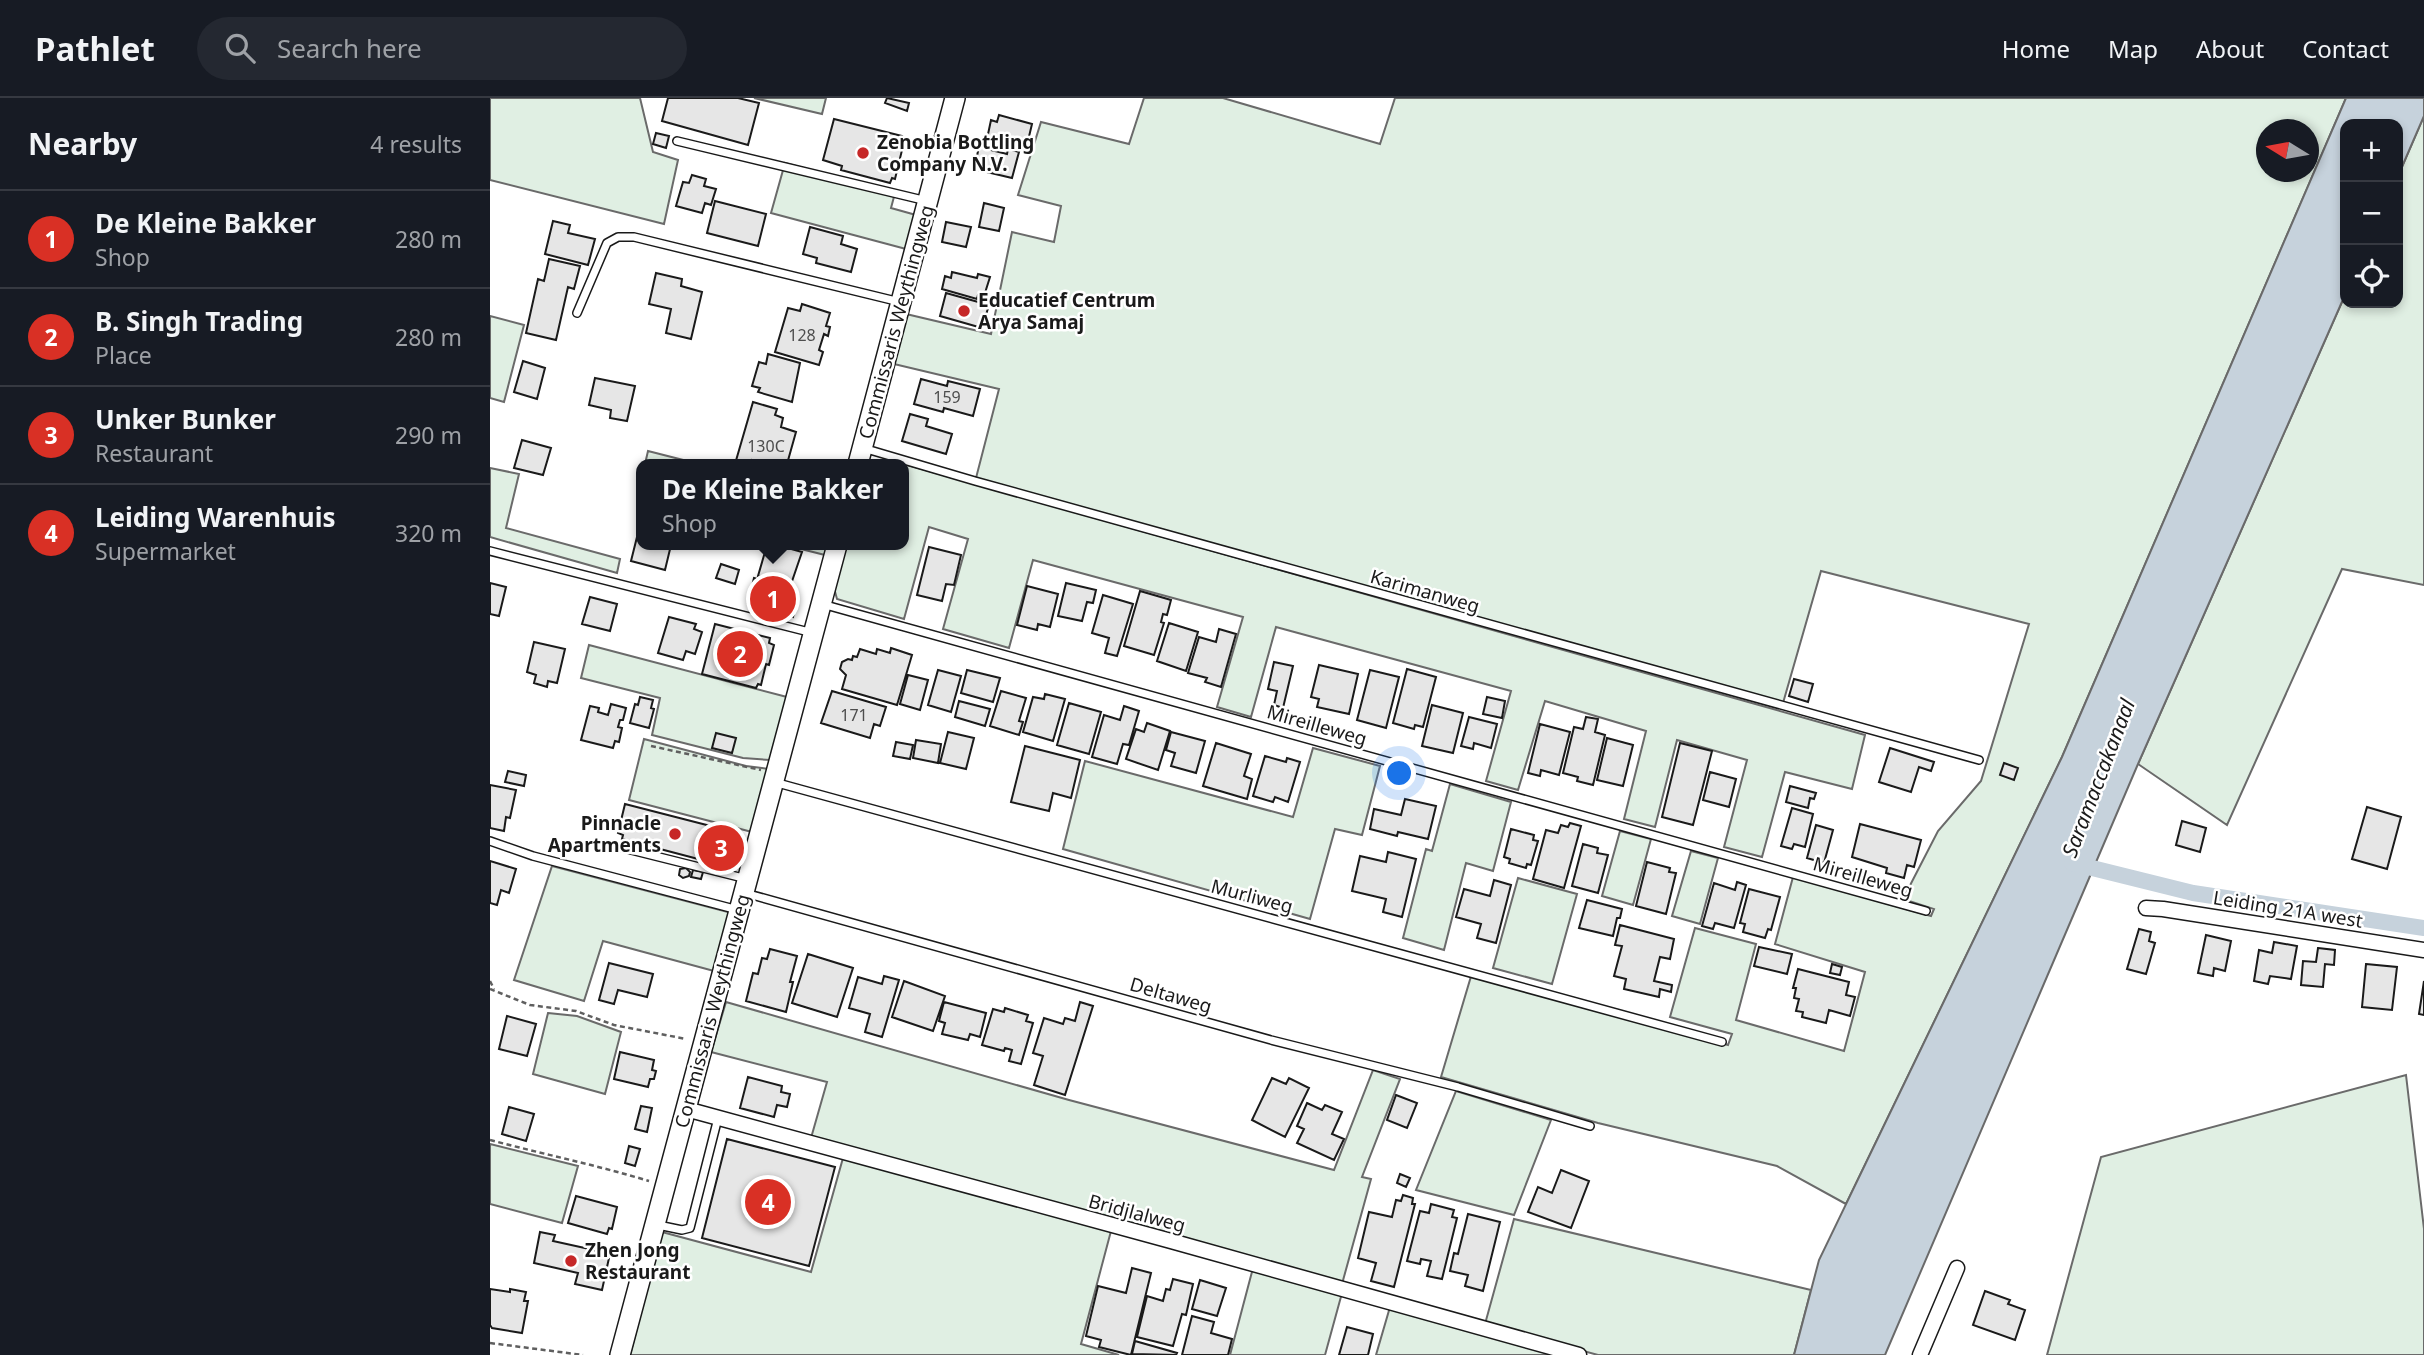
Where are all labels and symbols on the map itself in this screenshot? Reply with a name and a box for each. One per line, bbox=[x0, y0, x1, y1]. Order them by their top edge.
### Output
north arrow bbox=[2256, 119, 2319, 182]
place label: Zenobia Bottling Company N.V. bbox=[877, 129, 1034, 177]
marker: Zenobia Bottling Company N.V. bbox=[855, 145, 871, 161]
street label: Commissaris Weythingweg bbox=[852, 202, 940, 442]
place label: Educatief Centrum Arya Samaj bbox=[978, 287, 1155, 335]
marker: Educatief Centrum Arya Samaj bbox=[956, 303, 972, 319]
house number: 128 bbox=[788, 324, 816, 346]
house number: 159 bbox=[933, 386, 961, 408]
house number: 130C bbox=[747, 435, 785, 457]
street label: Karimanweg bbox=[1367, 563, 1483, 619]
pin: 1 bbox=[750, 573, 796, 625]
pin: 2 bbox=[717, 628, 763, 680]
water label: Saramaccakanaal bbox=[2055, 694, 2141, 861]
street label: Mireilleweg bbox=[1264, 698, 1370, 752]
house number: 171 bbox=[840, 704, 868, 726]
your location bbox=[1382, 756, 1416, 790]
place label: Pinnacle Apartments bbox=[548, 810, 661, 858]
pin: 3 bbox=[698, 822, 744, 874]
marker: Pinnacle Apartments bbox=[667, 826, 683, 842]
street label: Mireilleweg bbox=[1810, 850, 1916, 904]
street label: Murliweg bbox=[1208, 873, 1296, 919]
street label: Leiding 21A west bbox=[2211, 884, 2365, 934]
street label: Commissaris Weythingweg bbox=[668, 891, 756, 1131]
street label: Deltaweg bbox=[1127, 971, 1215, 1019]
pin: 4 bbox=[745, 1176, 791, 1228]
street label: Bridjlalweg bbox=[1086, 1188, 1188, 1238]
place label: Zhen Jong Restaurant bbox=[585, 1237, 690, 1285]
marker: Zhen Jong Restaurant bbox=[563, 1253, 579, 1269]

